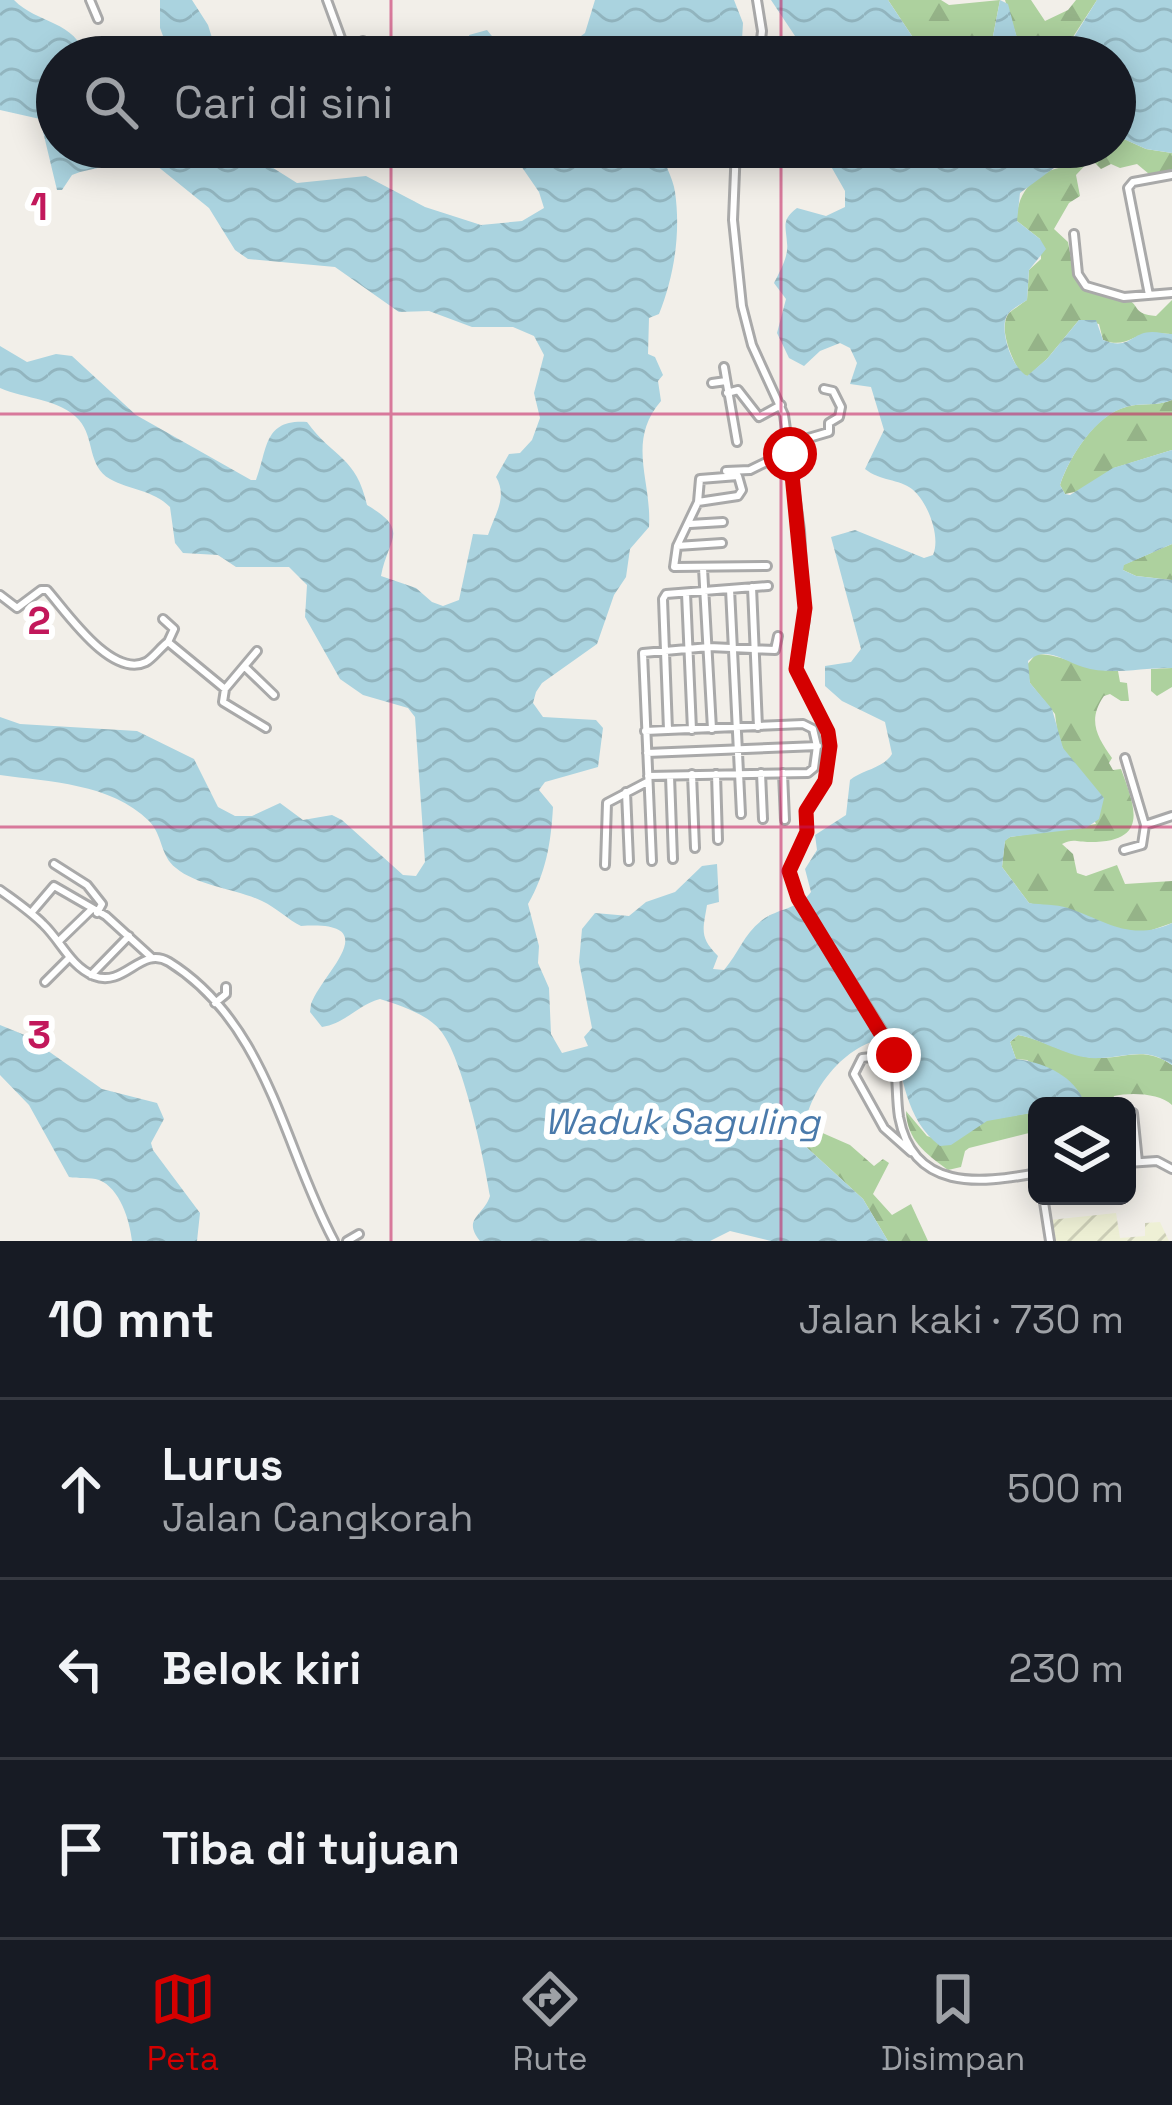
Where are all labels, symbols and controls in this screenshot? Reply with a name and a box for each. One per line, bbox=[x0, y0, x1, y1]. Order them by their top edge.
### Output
search box bbox=[36, 36, 1136, 168]
icon: search bbox=[78, 69, 144, 135]
text: Cari di sini bbox=[174, 74, 393, 131]
text: 1 bbox=[30, 182, 48, 231]
route start bbox=[763, 427, 817, 481]
text: 2 bbox=[27, 596, 51, 645]
text: 3 bbox=[27, 1010, 51, 1059]
route end bbox=[867, 1028, 921, 1082]
map controls bbox=[1028, 1097, 1136, 1205]
button: layers bbox=[1028, 1097, 1136, 1205]
water label: Waduk Saguling bbox=[544, 1099, 822, 1145]
text: 10 mnt bbox=[48, 1287, 215, 1352]
text: Jalan kaki · 730 m bbox=[799, 1295, 1124, 1344]
text: Lurus bbox=[162, 1436, 283, 1493]
icon: ahead bbox=[48, 1456, 114, 1522]
text: 500 m bbox=[1007, 1464, 1124, 1513]
text: Jalan Cangkorah bbox=[162, 1493, 473, 1542]
icon: left bbox=[48, 1636, 114, 1702]
text: Belok kiri bbox=[162, 1640, 361, 1697]
text: 230 m bbox=[1009, 1644, 1124, 1693]
icon: arrive bbox=[48, 1816, 114, 1882]
text: Tiba di tujuan bbox=[162, 1820, 460, 1877]
tab: Peta bbox=[147, 1966, 219, 2080]
tab: Rute bbox=[512, 1966, 588, 2080]
tab: Disimpan bbox=[881, 1966, 1025, 2080]

